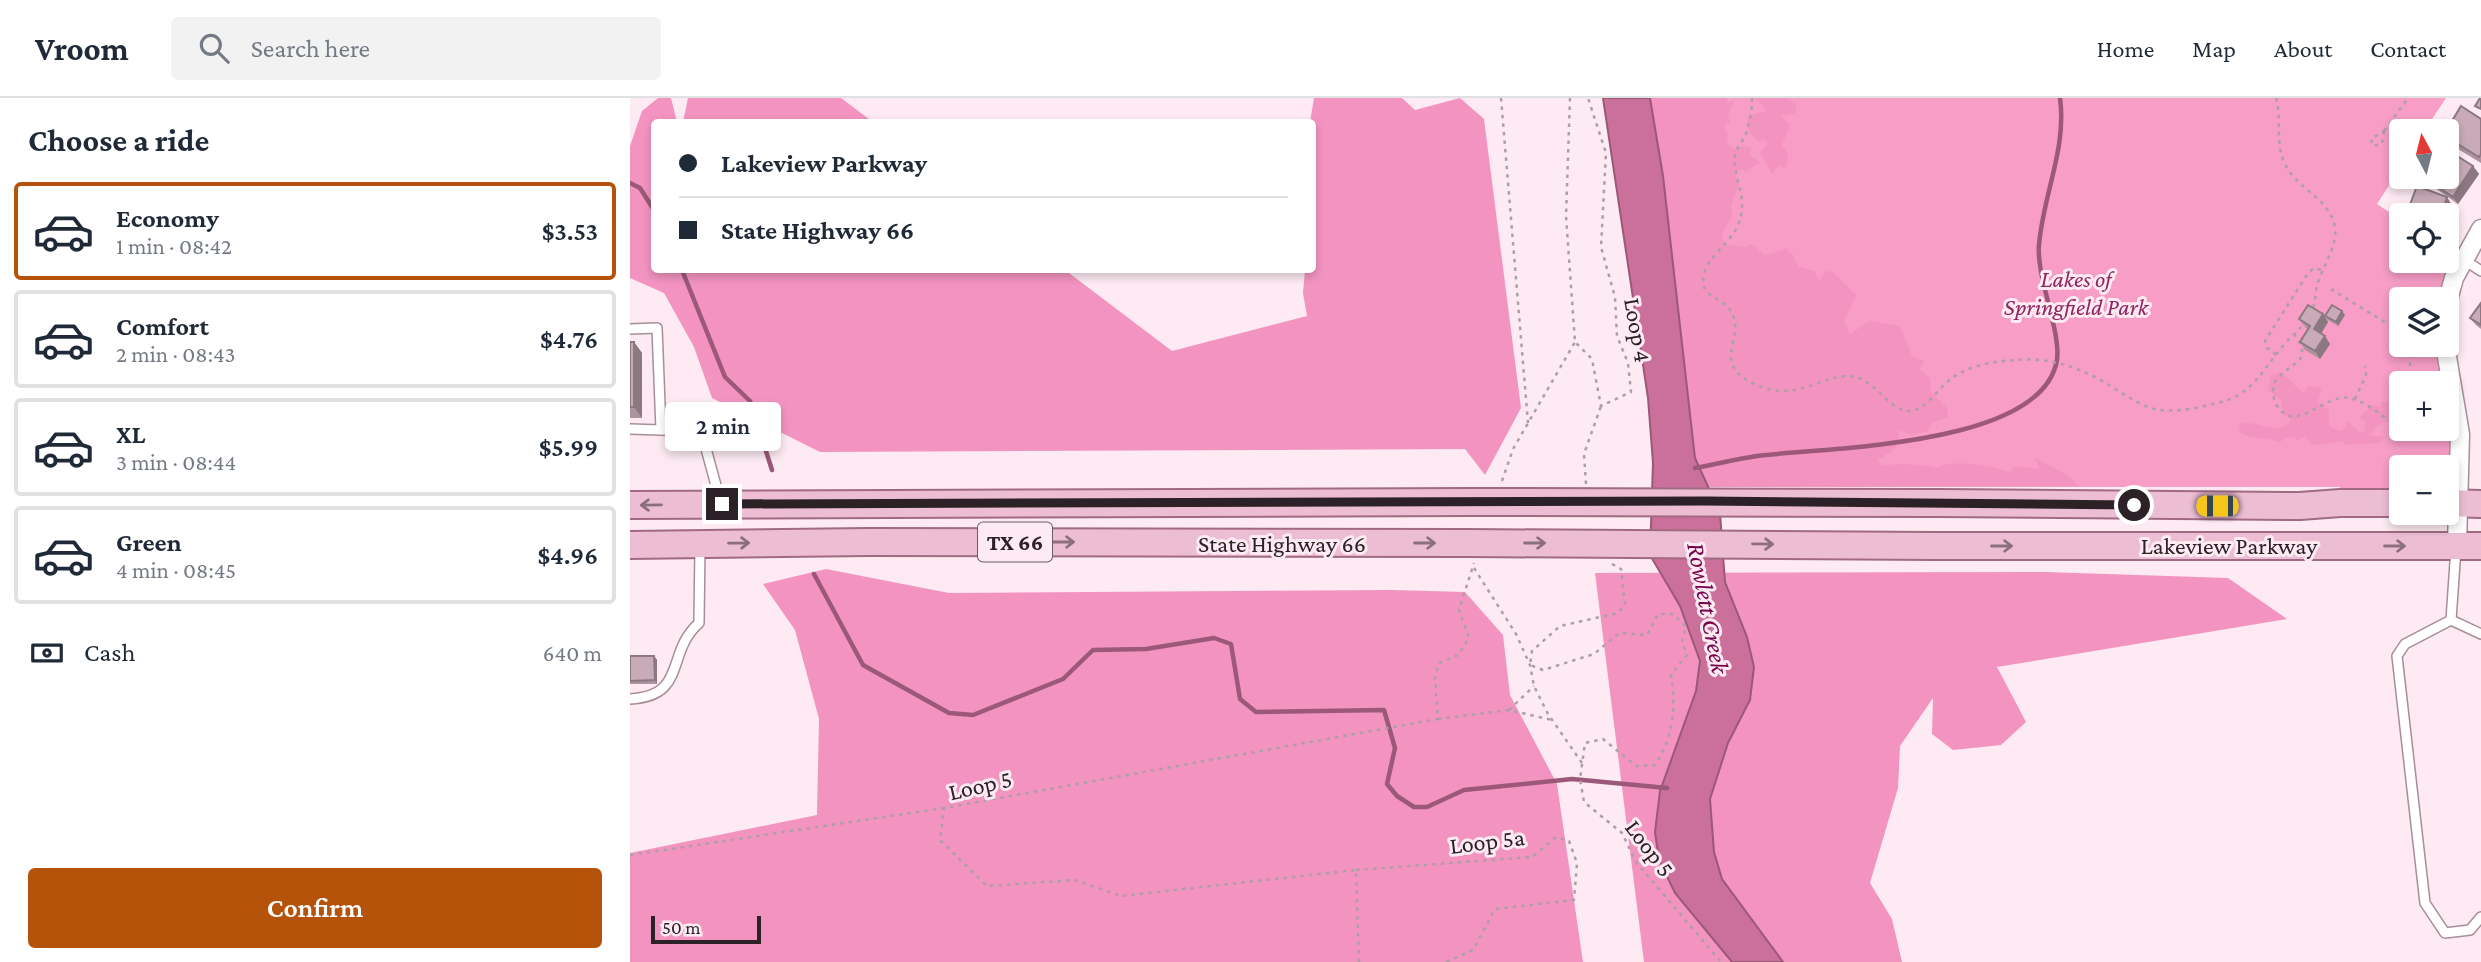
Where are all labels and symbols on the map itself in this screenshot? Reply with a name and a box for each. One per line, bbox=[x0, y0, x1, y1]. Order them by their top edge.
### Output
north arrow bbox=[2389, 119, 2459, 189]
park label: Lakes of Springfield Park bbox=[2004, 265, 2150, 320]
street label: Loop 4 bbox=[1619, 296, 1657, 364]
callout: 2 min bbox=[664, 402, 780, 452]
route end bbox=[706, 488, 738, 520]
route start bbox=[2118, 489, 2150, 521]
car bbox=[2197, 496, 2239, 517]
one-way arrow bbox=[640, 498, 663, 512]
road number: TX 66 bbox=[978, 522, 1052, 562]
street label: State Highway 66 bbox=[1198, 530, 1366, 557]
street label: Lakeview Parkway bbox=[2141, 532, 2318, 559]
one-way arrow bbox=[1053, 535, 1076, 549]
one-way arrow bbox=[727, 536, 750, 550]
one-way arrow bbox=[1413, 536, 1436, 550]
one-way arrow bbox=[1524, 536, 1547, 550]
one-way arrow bbox=[1751, 538, 1774, 551]
one-way arrow bbox=[1991, 539, 2014, 553]
one-way arrow bbox=[2384, 539, 2407, 553]
water label: Rowlett Creek bbox=[1681, 540, 1735, 678]
street label: Loop 5 bbox=[946, 765, 1014, 805]
street label: Loop 5 bbox=[1620, 814, 1680, 882]
street label: Loop 5a bbox=[1448, 823, 1526, 859]
scale bar bbox=[651, 913, 761, 945]

